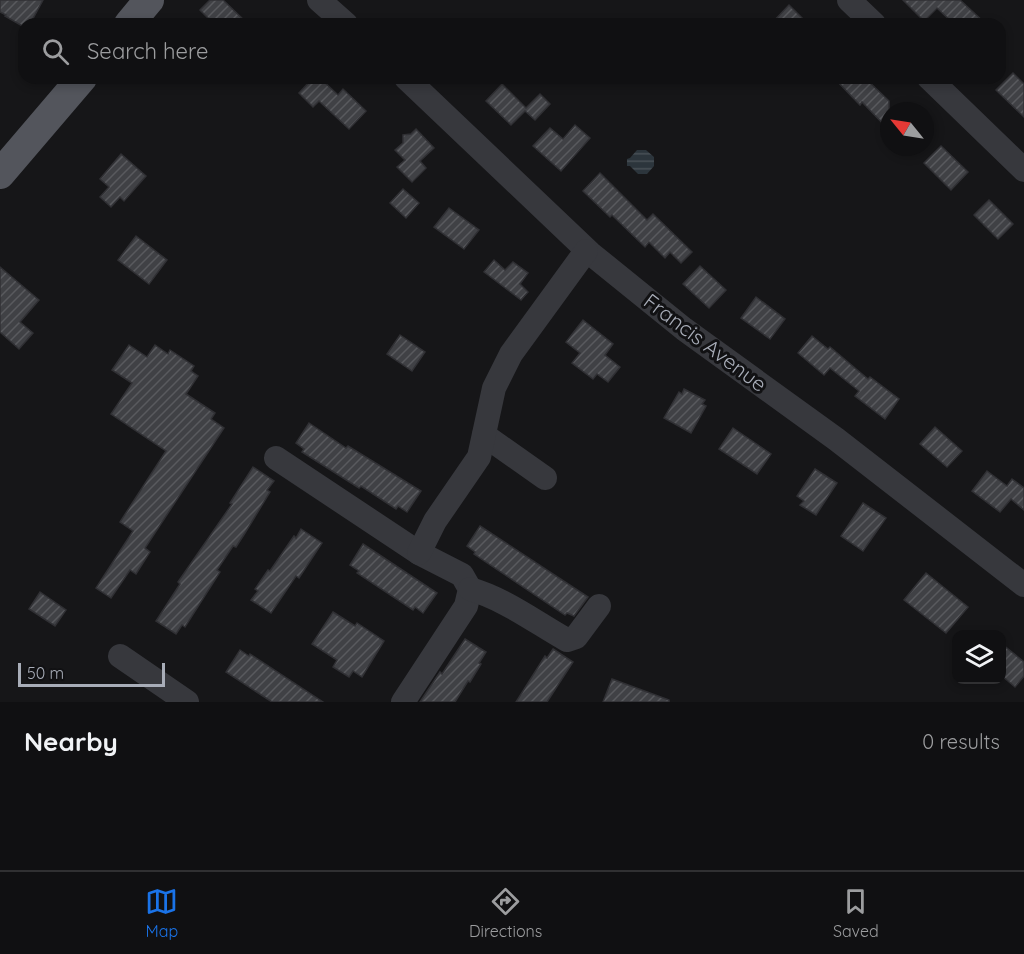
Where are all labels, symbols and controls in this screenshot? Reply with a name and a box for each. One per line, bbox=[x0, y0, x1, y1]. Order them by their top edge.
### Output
search box bbox=[18, 18, 1006, 84]
icon: search bbox=[39, 35, 72, 68]
text: Search here bbox=[87, 37, 208, 65]
north arrow bbox=[880, 102, 934, 156]
street label: Francis Avenue bbox=[639, 288, 772, 397]
map controls bbox=[952, 630, 1006, 684]
button: layers bbox=[952, 630, 1006, 684]
scale bar bbox=[18, 660, 165, 688]
text: 50 m bbox=[27, 663, 64, 683]
text: Nearby bbox=[24, 725, 118, 758]
text: 0 results bbox=[922, 729, 1000, 754]
tab: Map bbox=[145, 885, 178, 941]
tab: Directions bbox=[469, 885, 542, 941]
tab: Saved bbox=[833, 885, 879, 941]

